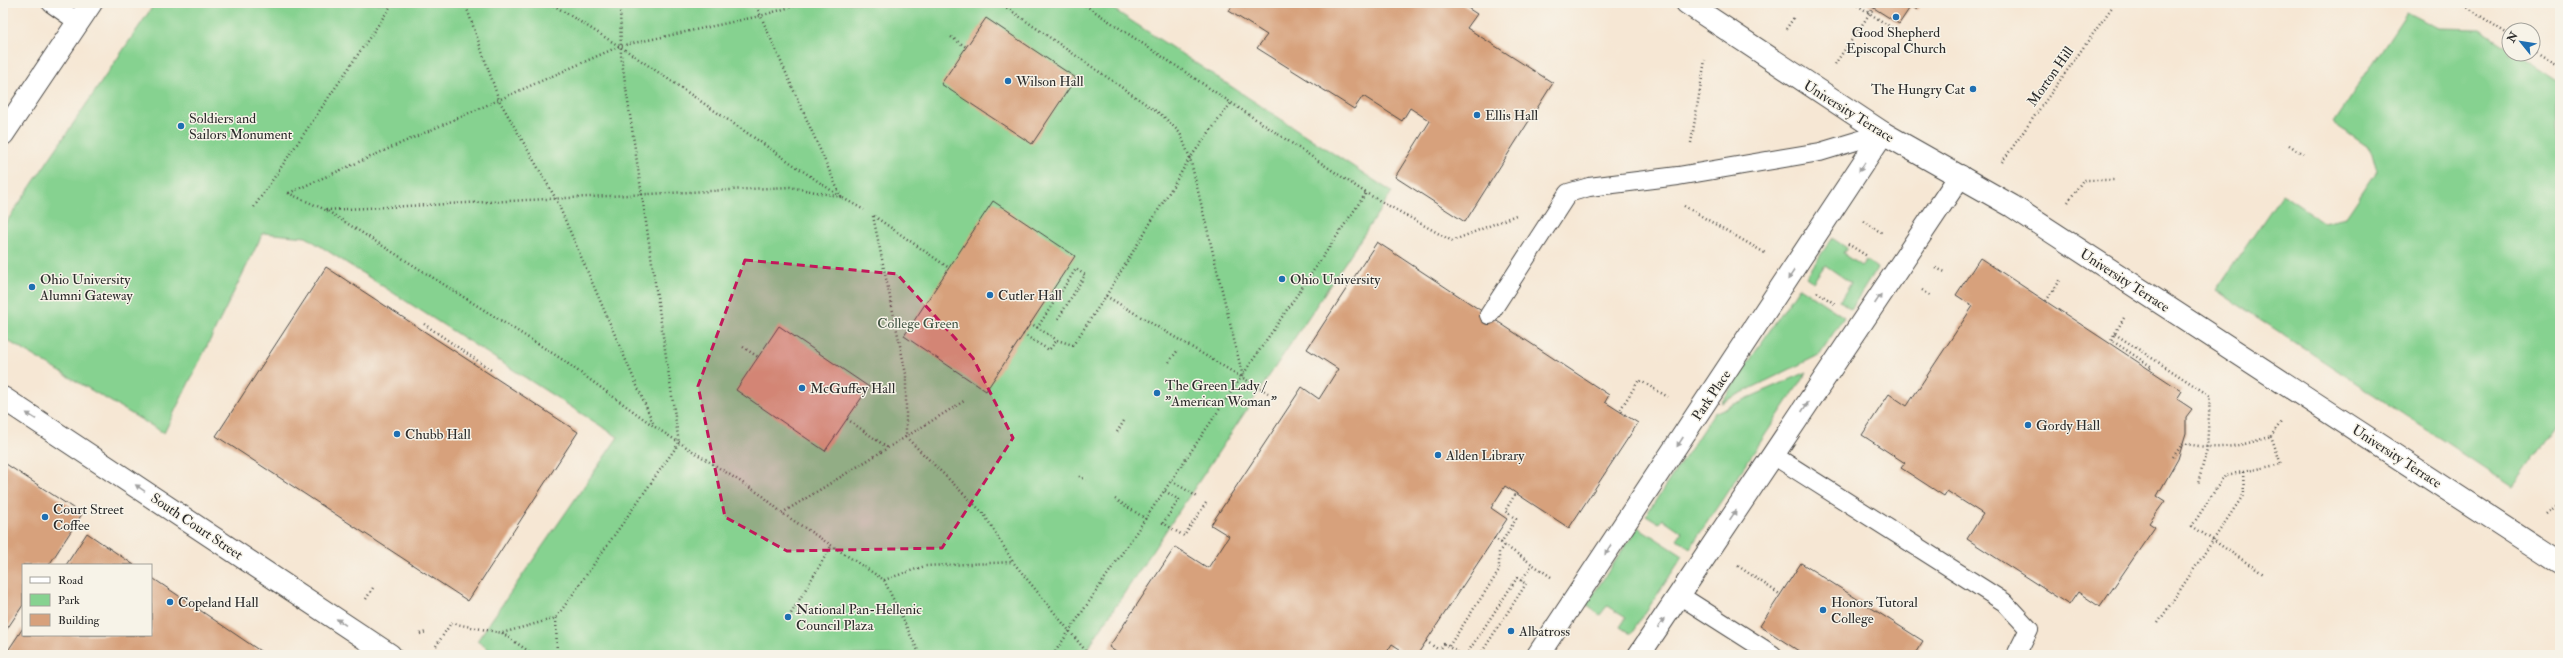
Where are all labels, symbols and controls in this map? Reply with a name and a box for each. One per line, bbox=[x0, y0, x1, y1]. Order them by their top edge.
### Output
marker: Good Shepherd Episcopal Church bbox=[1891, 12, 1901, 22]
north arrow bbox=[2501, 22, 2541, 62]
place label: Good Shepherd Episcopal Church bbox=[1846, 24, 1947, 58]
text: N bbox=[2504, 29, 2521, 46]
street label: Morton Hill bbox=[2024, 43, 2077, 109]
place label: Wilson Hall bbox=[1015, 73, 1084, 90]
marker: Wilson Hall bbox=[1003, 76, 1013, 86]
street label: University Terrace bbox=[1800, 77, 1897, 147]
place label: The Hungry Cat bbox=[1871, 81, 1965, 99]
marker: The Hungry Cat bbox=[1968, 84, 1978, 94]
place label: Ellis Hall bbox=[1485, 107, 1539, 124]
place label: Soldiers and Sailors Monument bbox=[189, 110, 293, 143]
marker: Ellis Hall bbox=[1472, 110, 1482, 120]
marker: Soldiers and Sailors Monument bbox=[176, 121, 186, 131]
one-way arrow bbox=[1859, 161, 1866, 172]
street label: University Terrace bbox=[2076, 245, 2173, 317]
one-way arrow bbox=[1787, 270, 1795, 280]
place label: Ohio University Alumni Gateway bbox=[39, 271, 134, 305]
place label: Ohio University bbox=[1290, 271, 1381, 289]
marker: Ohio University bbox=[1277, 274, 1287, 284]
marker: Ohio University Alumni Gateway bbox=[27, 282, 37, 292]
place label: Cutler Hall bbox=[998, 287, 1062, 304]
marker: Cutler Hall bbox=[985, 290, 995, 300]
one-way arrow bbox=[1874, 293, 1881, 304]
park label: College Green bbox=[877, 315, 959, 332]
street label: Park Place bbox=[1688, 367, 1735, 424]
place label: The Green Lady / "American Woman" bbox=[1165, 377, 1277, 410]
place label: McGuffey Hall bbox=[810, 380, 896, 398]
marker: McGuffey Hall bbox=[797, 383, 807, 393]
marker: The Green Lady / "American Woman" bbox=[1152, 388, 1162, 398]
one-way arrow bbox=[1801, 401, 1809, 412]
one-way arrow bbox=[26, 412, 36, 420]
place label: Gordy Hall bbox=[2036, 417, 2100, 435]
marker: Gordy Hall bbox=[2023, 420, 2033, 430]
street label: University Terrace bbox=[2348, 421, 2445, 493]
place label: Chubb Hall bbox=[405, 426, 471, 443]
marker: Chubb Hall bbox=[392, 429, 402, 439]
one-way arrow bbox=[1676, 436, 1684, 447]
place label: Alden Library bbox=[1445, 447, 1525, 465]
marker: Alden Library bbox=[1433, 450, 1443, 460]
one-way arrow bbox=[134, 484, 145, 492]
street label: South Court Street bbox=[148, 489, 246, 564]
place label: Court Street Coffee bbox=[53, 501, 124, 534]
one-way arrow bbox=[1729, 509, 1737, 520]
marker: Court Street Coffee bbox=[40, 512, 50, 522]
one-way arrow bbox=[1604, 545, 1612, 555]
legend bbox=[22, 564, 152, 636]
text: Road bbox=[58, 573, 83, 588]
text: Park bbox=[58, 593, 80, 608]
place label: Copeland Hall bbox=[178, 594, 259, 612]
place label: Honors Tutoral College bbox=[1831, 594, 1918, 627]
marker: Copeland Hall bbox=[165, 597, 175, 607]
place label: National Pan-Hellenic Council Plaza bbox=[796, 601, 922, 634]
marker: Honors Tutoral College bbox=[1818, 605, 1828, 615]
marker: National Pan-Hellenic Council Plaza bbox=[783, 612, 793, 622]
text: Building bbox=[58, 613, 101, 628]
one-way arrow bbox=[1657, 617, 1664, 628]
one-way arrow bbox=[336, 618, 346, 626]
place label: Albatross bbox=[1518, 623, 1570, 640]
marker: Albatross bbox=[1506, 626, 1516, 636]

